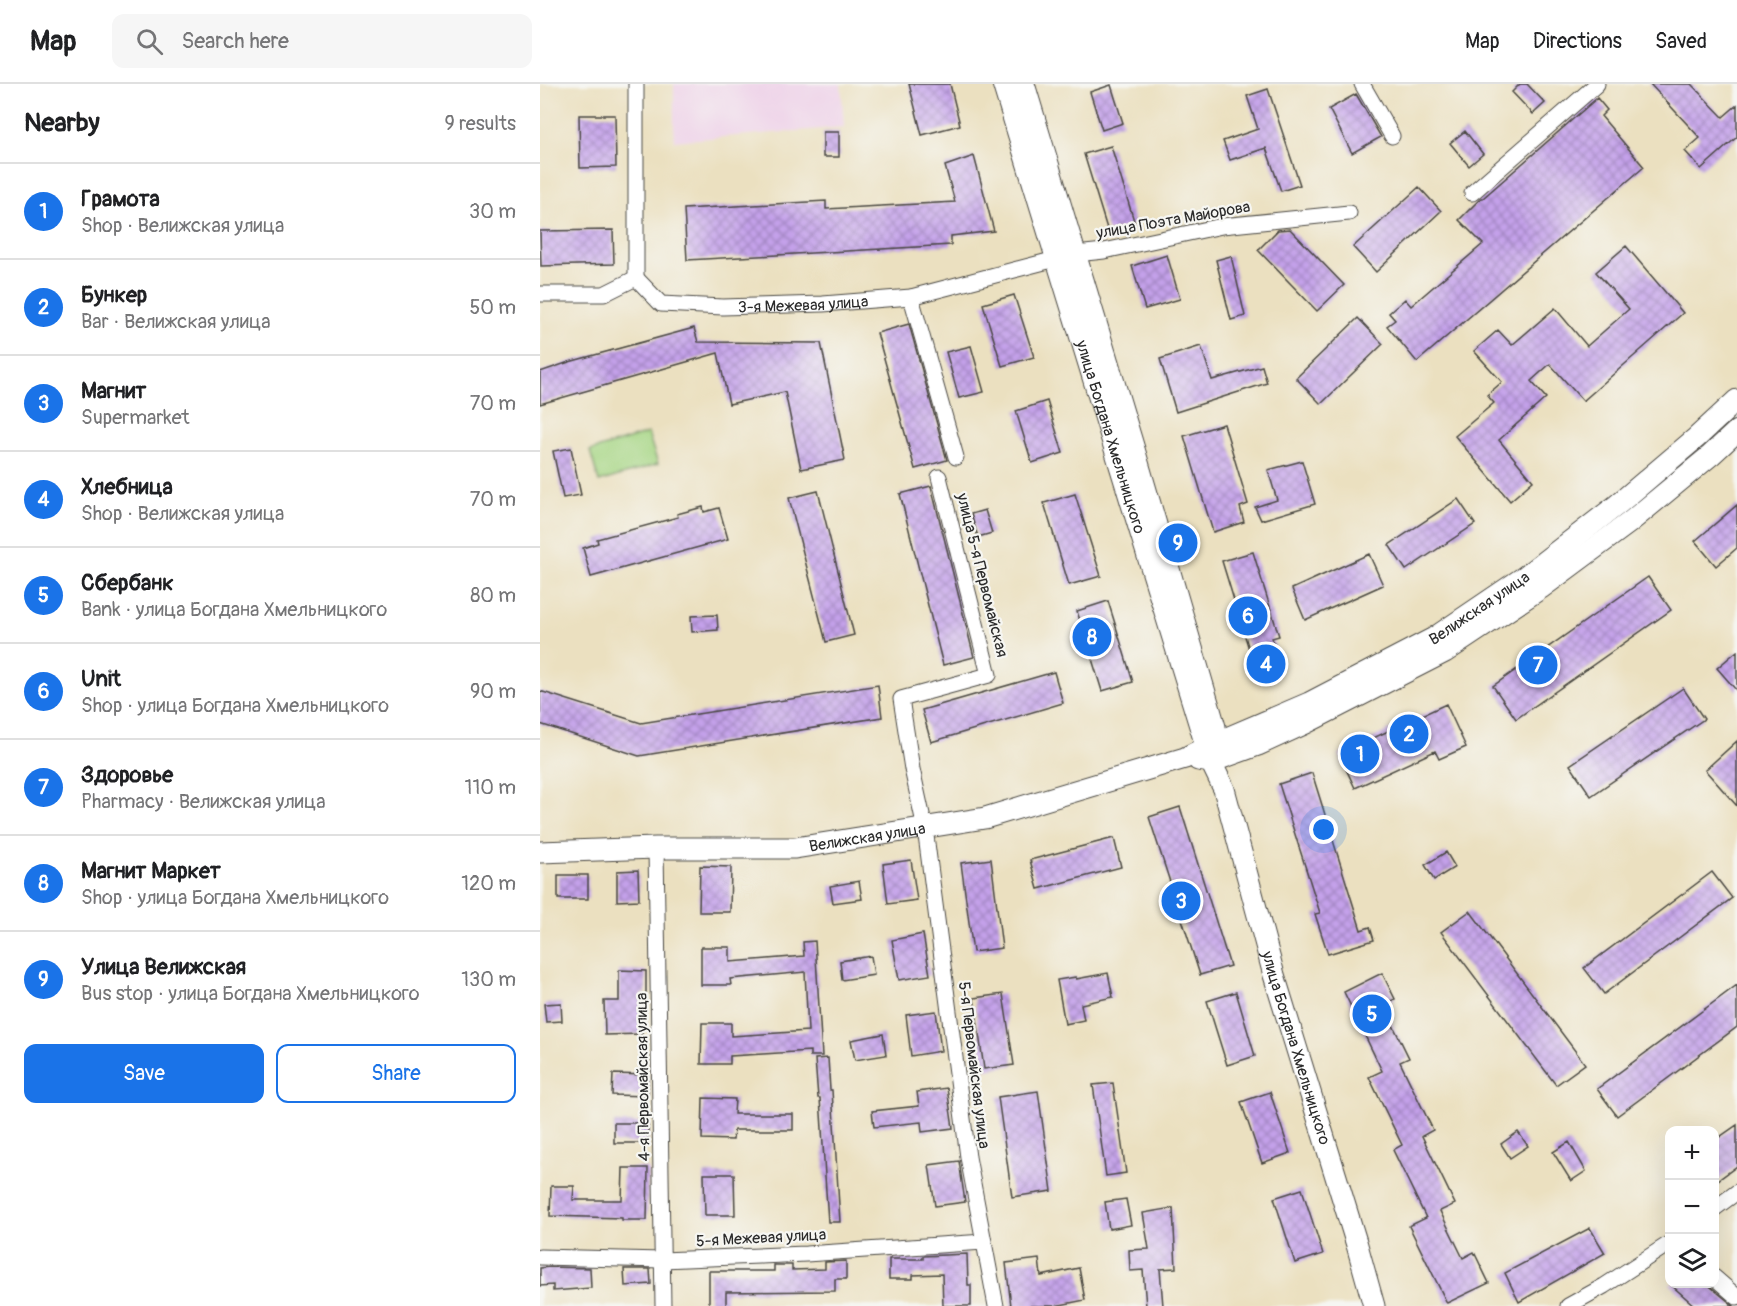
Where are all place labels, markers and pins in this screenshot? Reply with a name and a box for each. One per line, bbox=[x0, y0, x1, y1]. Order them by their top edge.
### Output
pin: 9 bbox=[1158, 520, 1198, 566]
pin: 6 bbox=[1228, 594, 1268, 638]
pin: 8 bbox=[1072, 614, 1112, 660]
pin: 4 bbox=[1246, 642, 1286, 686]
pin: 7 bbox=[1518, 642, 1558, 688]
pin: 2 bbox=[1390, 712, 1428, 756]
pin: 1 bbox=[1340, 732, 1380, 776]
pin: 3 bbox=[1162, 878, 1200, 924]
pin: 5 bbox=[1352, 992, 1392, 1036]

